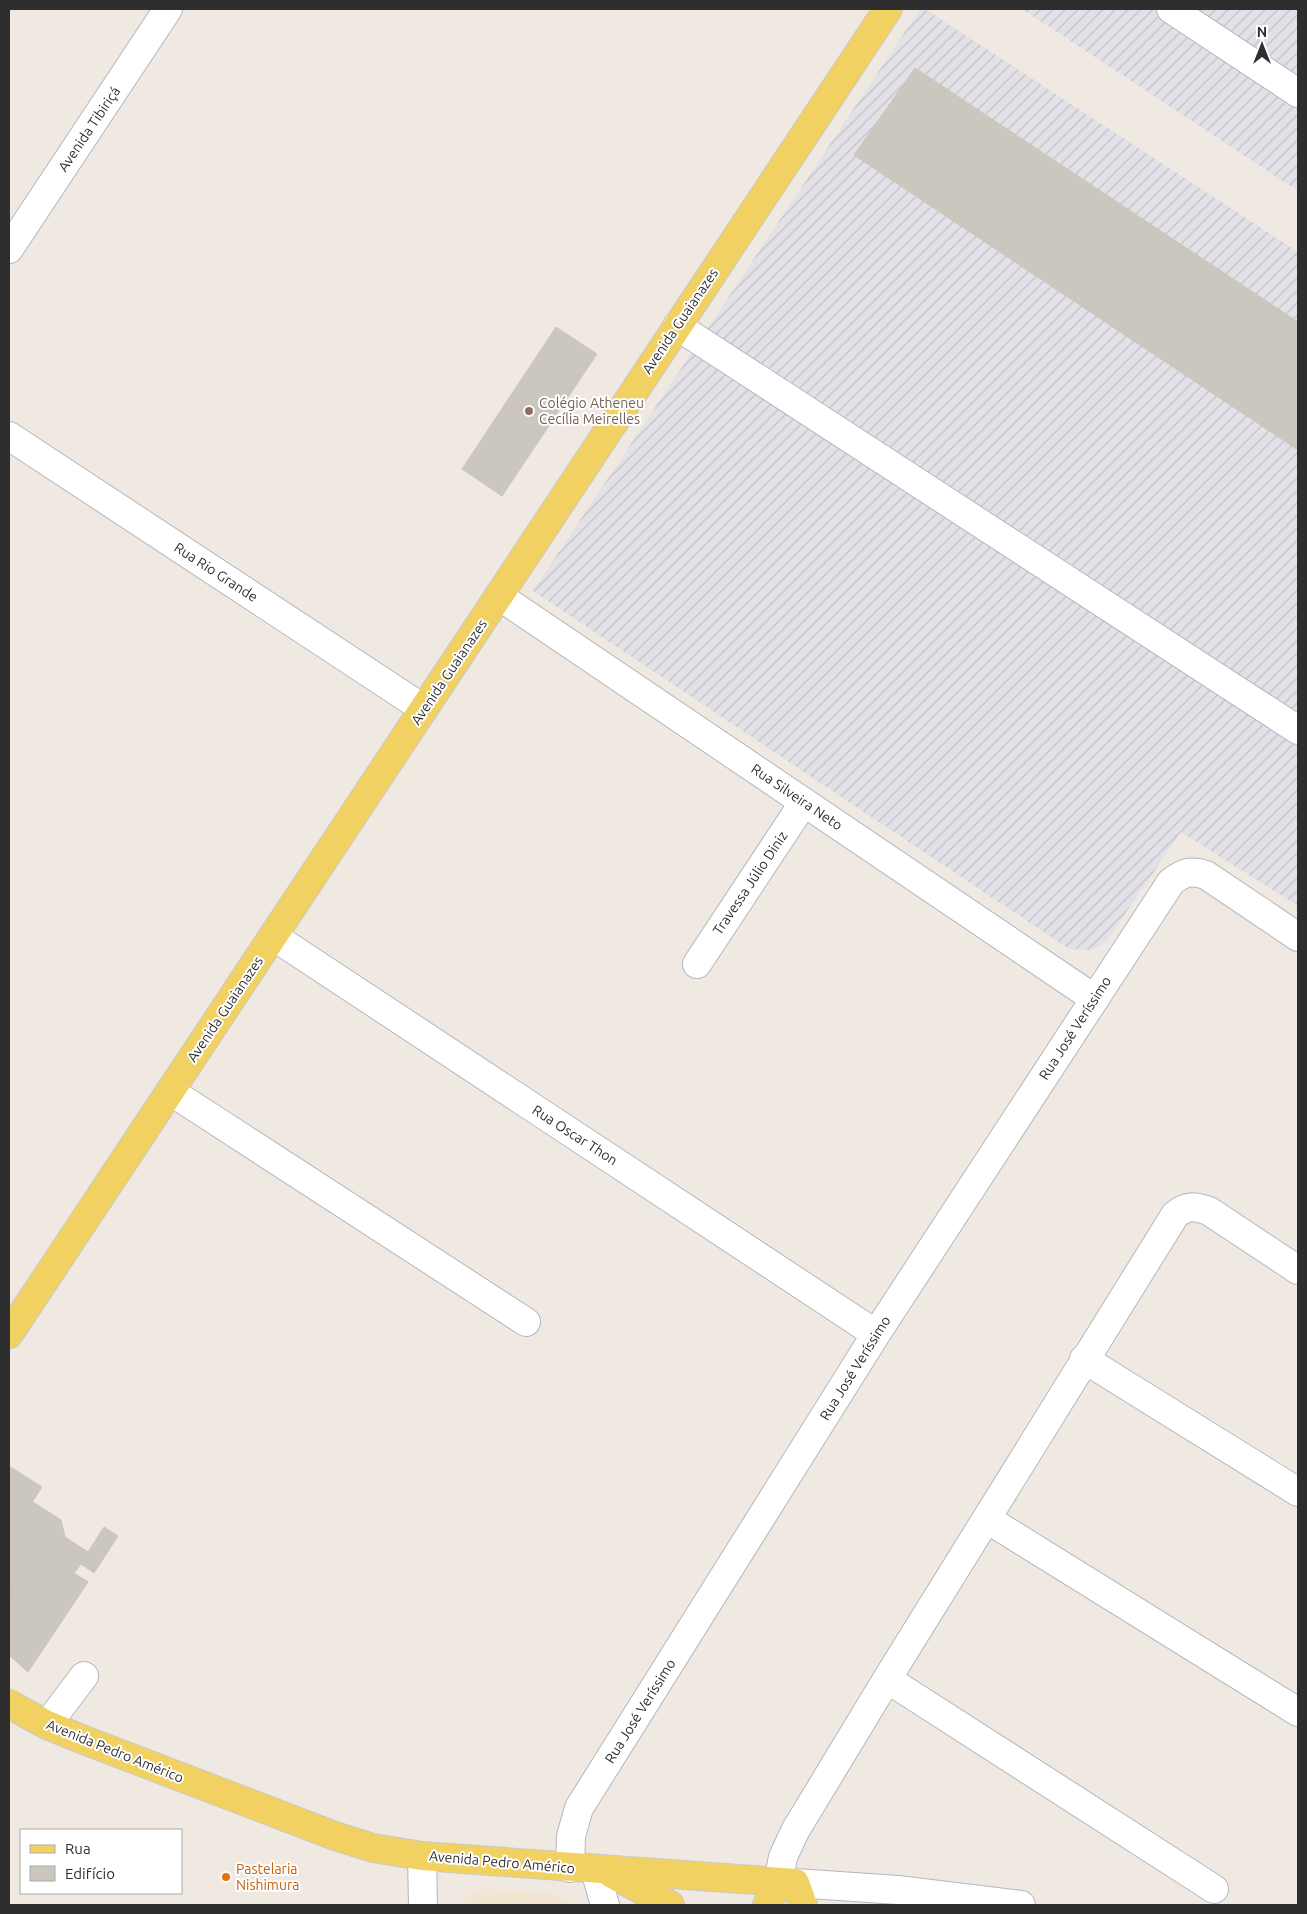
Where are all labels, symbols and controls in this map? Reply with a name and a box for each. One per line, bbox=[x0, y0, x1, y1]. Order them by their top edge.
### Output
north arrow bbox=[1237, 20, 1287, 70]
text: N bbox=[1257, 24, 1267, 40]
street label: Avenida Tibiriçá bbox=[55, 84, 123, 174]
street label: Avenida Guaianazes bbox=[639, 265, 721, 377]
place label: Colégio Atheneu Cecília Meirelles bbox=[539, 395, 644, 427]
marker: Colégio Atheneu Cecília Meirelles bbox=[523, 405, 535, 417]
street label: Rua Rio Grande bbox=[171, 539, 261, 605]
street label: Avenida Guaianazes bbox=[408, 616, 490, 728]
street label: Rua Silveira Neto bbox=[748, 761, 846, 833]
street label: Travessa Júlio Diniz bbox=[709, 828, 791, 938]
street label: Avenida Guaianazes bbox=[184, 953, 266, 1065]
street label: Rua José Veríssimo bbox=[1036, 973, 1114, 1083]
street label: Rua Oscar Thon bbox=[529, 1102, 621, 1168]
street label: Rua José Veríssimo bbox=[816, 1313, 894, 1423]
street label: Rua José Veríssimo bbox=[601, 1656, 679, 1766]
street label: Avenida Pedro Américo bbox=[44, 1716, 186, 1786]
legend bbox=[20, 1829, 182, 1894]
text: Rua bbox=[65, 1840, 91, 1857]
street label: Avenida Pedro Américo bbox=[428, 1848, 576, 1876]
place label: Pastelaria Nishimura bbox=[236, 1861, 299, 1893]
text: Edifício bbox=[65, 1865, 115, 1882]
marker: Pastelaria Nishimura bbox=[220, 1871, 232, 1883]

